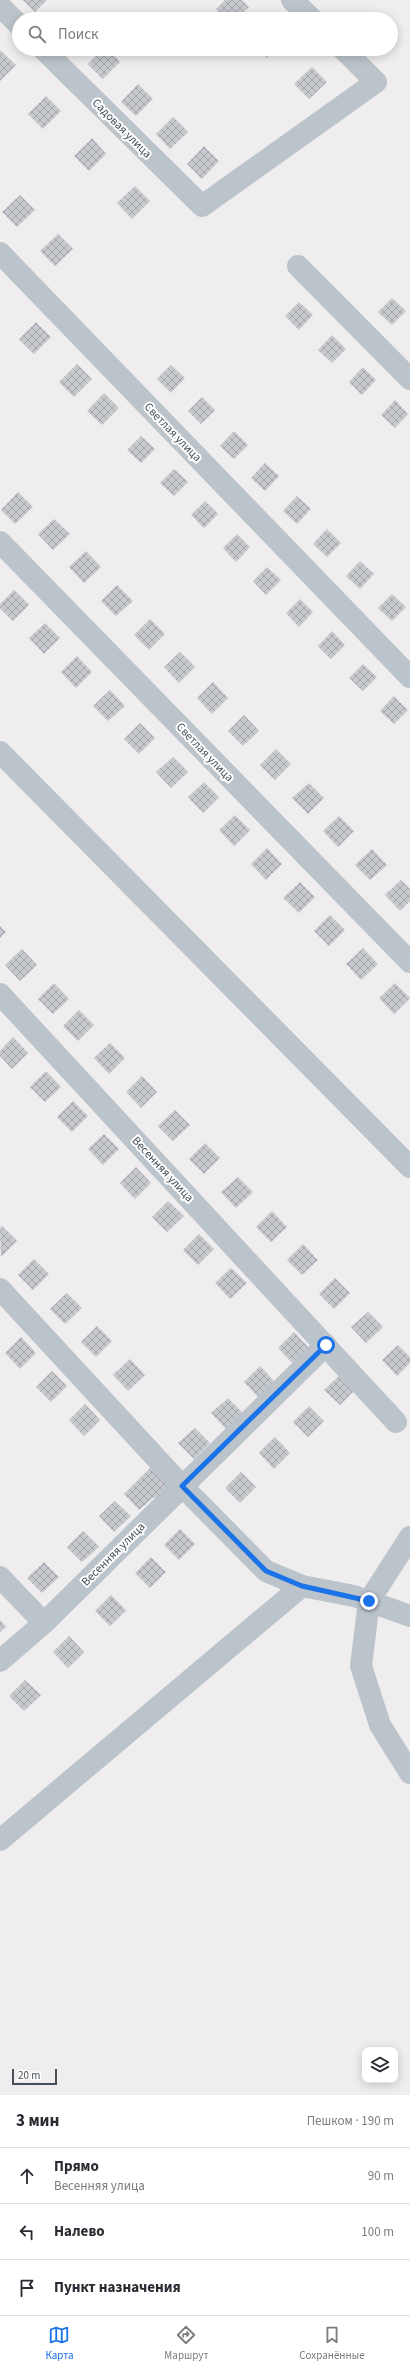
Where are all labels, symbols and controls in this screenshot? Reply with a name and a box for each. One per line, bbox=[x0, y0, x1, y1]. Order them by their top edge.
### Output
search box bbox=[12, 12, 398, 56]
icon: search bbox=[26, 23, 48, 45]
text: Поиск bbox=[58, 24, 99, 45]
street label: Садовая улица bbox=[88, 95, 155, 162]
street label: Светлая улица bbox=[140, 399, 205, 466]
street label: Светлая улица bbox=[172, 719, 237, 786]
street label: Весенняя улица bbox=[128, 1133, 197, 1206]
route start bbox=[317, 1336, 335, 1354]
street label: Весенняя улица bbox=[78, 1519, 149, 1590]
route end bbox=[360, 1592, 378, 1610]
map controls bbox=[362, 2047, 398, 2083]
button: layers bbox=[362, 2047, 398, 2083]
scale bar bbox=[12, 2067, 57, 2086]
text: 20 m bbox=[18, 2068, 40, 2083]
text: 3 мин bbox=[16, 2109, 59, 2133]
text: Пешком · 190 m bbox=[307, 2112, 394, 2130]
text: Прямо bbox=[54, 2156, 99, 2177]
icon: ahead bbox=[16, 2165, 38, 2187]
text: 90 m bbox=[368, 2167, 394, 2185]
text: Весенняя улица bbox=[54, 2177, 145, 2195]
icon: left bbox=[16, 2221, 38, 2243]
text: Налево bbox=[54, 2221, 105, 2242]
text: 100 m bbox=[361, 2223, 394, 2241]
icon: arrive bbox=[16, 2277, 38, 2299]
text: Пункт назначения bbox=[54, 2277, 181, 2298]
tab: Карта bbox=[45, 2324, 74, 2363]
tab: Маршрут bbox=[164, 2324, 209, 2363]
tab: Сохранённые bbox=[299, 2324, 365, 2363]

